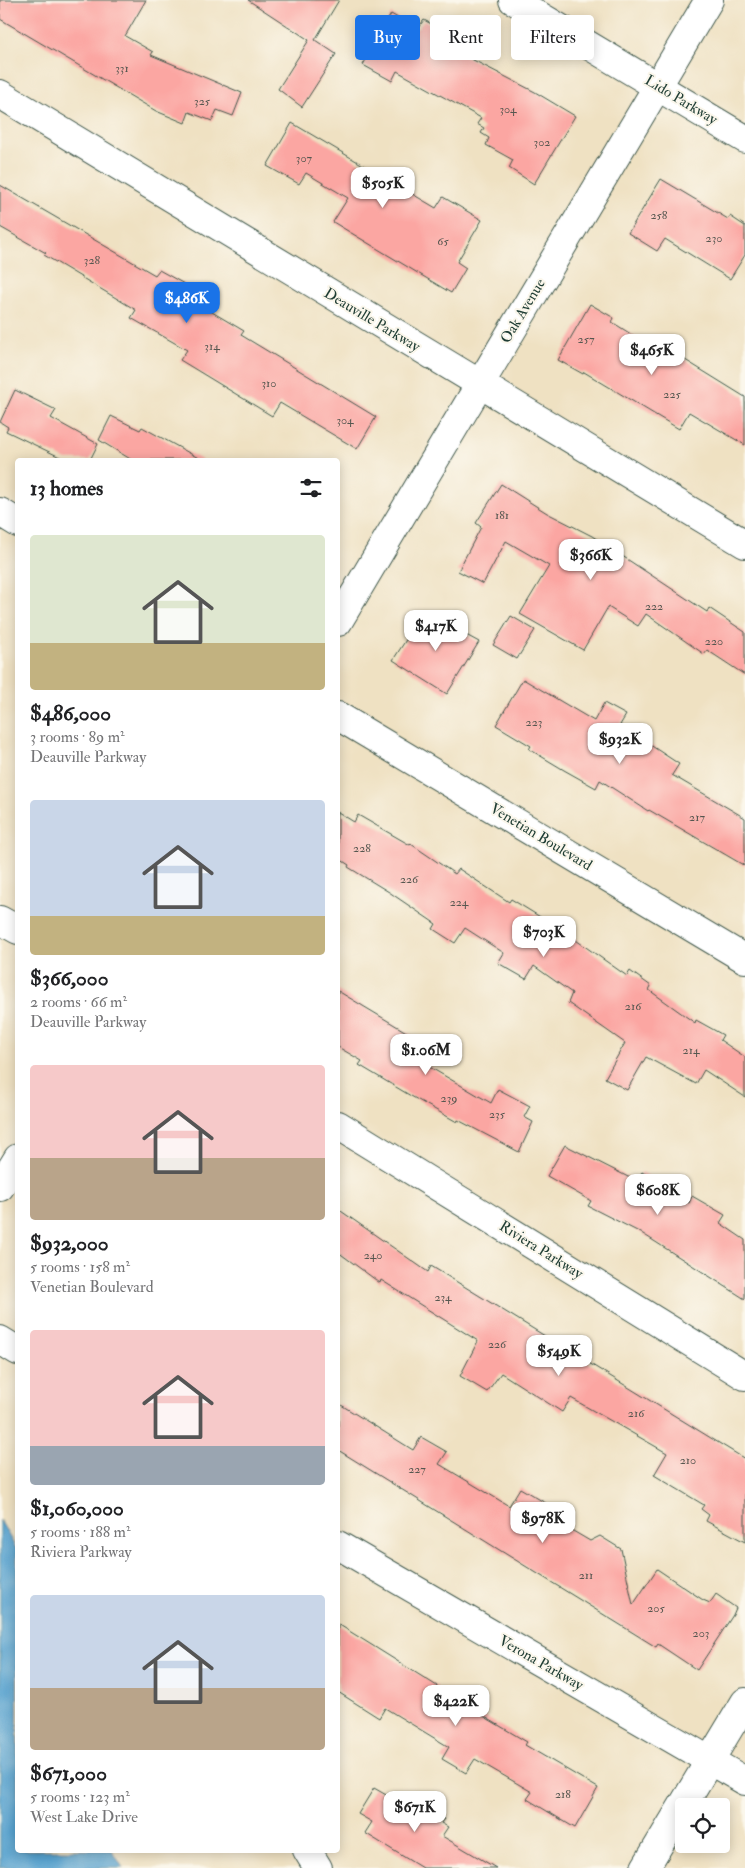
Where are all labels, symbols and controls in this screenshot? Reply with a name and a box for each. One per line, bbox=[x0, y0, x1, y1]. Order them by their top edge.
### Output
chip: Buy bbox=[355, 15, 420, 60]
chip: Rent bbox=[430, 15, 501, 60]
chip: Filters bbox=[511, 15, 594, 60]
house number: 331 bbox=[115, 61, 129, 76]
street label: Lido Parkway bbox=[641, 71, 721, 129]
house number: 325 bbox=[194, 94, 211, 109]
house number: 304 bbox=[499, 102, 517, 117]
house number: 302 bbox=[534, 135, 550, 150]
house number: 307 bbox=[296, 151, 313, 166]
pin: $505K bbox=[348, 166, 418, 209]
text: $505K bbox=[362, 173, 404, 193]
house number: 258 bbox=[651, 208, 668, 223]
house number: 230 bbox=[706, 231, 722, 246]
house number: 65 bbox=[437, 234, 449, 249]
house number: 328 bbox=[84, 253, 101, 268]
street label: Oak Avenue bbox=[496, 275, 550, 347]
pin: $486K bbox=[152, 282, 222, 324]
street label: Deauville Parkway bbox=[320, 284, 424, 356]
text: $486K bbox=[165, 288, 209, 308]
house number: 257 bbox=[578, 332, 595, 347]
pin: $465K bbox=[617, 334, 687, 376]
house number: 314 bbox=[204, 339, 220, 354]
text: $465K bbox=[630, 340, 674, 360]
house number: 310 bbox=[262, 376, 276, 391]
house number: 225 bbox=[663, 387, 681, 402]
house number: 304 bbox=[336, 413, 354, 428]
icon: filters bbox=[297, 474, 325, 502]
text: 13 homes bbox=[30, 475, 103, 502]
house number: 181 bbox=[495, 508, 509, 523]
pin: $366K bbox=[556, 538, 626, 581]
text: $366K bbox=[570, 545, 612, 565]
icon: home bbox=[133, 567, 223, 657]
house number: 222 bbox=[645, 599, 663, 614]
pin: $417K bbox=[401, 610, 471, 652]
text: $417K bbox=[415, 616, 457, 636]
house number: 220 bbox=[705, 634, 723, 649]
text: $486,000 bbox=[30, 700, 111, 727]
house number: 223 bbox=[526, 715, 542, 730]
pin: $932K bbox=[585, 722, 655, 765]
text: 3 rooms · 89 m² bbox=[30, 727, 125, 747]
text: $932K bbox=[599, 729, 641, 749]
text: Deauville Parkway bbox=[30, 747, 146, 767]
street label: Venetian Boulevard bbox=[486, 799, 596, 875]
house number: 217 bbox=[689, 810, 705, 825]
icon: home bbox=[133, 832, 223, 922]
house number: 228 bbox=[353, 841, 371, 856]
house number: 226 bbox=[400, 872, 419, 887]
house number: 224 bbox=[450, 895, 469, 910]
pin: $703K bbox=[509, 916, 579, 958]
text: $703K bbox=[523, 922, 565, 942]
text: $366,000 bbox=[30, 965, 108, 992]
text: 2 rooms · 66 m² bbox=[30, 992, 127, 1012]
house number: 216 bbox=[625, 999, 642, 1014]
text: Deauville Parkway bbox=[30, 1012, 146, 1032]
pin: $1.06M bbox=[385, 1034, 467, 1076]
text: $1.06M bbox=[401, 1040, 451, 1060]
house number: 214 bbox=[683, 1043, 700, 1058]
house number: 239 bbox=[441, 1091, 457, 1106]
icon: home bbox=[133, 1097, 223, 1187]
house number: 235 bbox=[489, 1107, 506, 1122]
pin: $608K bbox=[623, 1174, 693, 1216]
text: $608K bbox=[636, 1180, 680, 1200]
street label: Riviera Parkway bbox=[496, 1217, 587, 1283]
text: $932,000 bbox=[30, 1230, 109, 1257]
house number: 240 bbox=[364, 1248, 382, 1263]
text: 5 rooms · 158 m² bbox=[30, 1257, 130, 1277]
text: Venetian Boulevard bbox=[30, 1277, 154, 1297]
house number: 234 bbox=[434, 1290, 452, 1305]
pin: $549K bbox=[524, 1334, 594, 1377]
house number: 226 bbox=[488, 1337, 507, 1352]
text: $549K bbox=[537, 1341, 581, 1361]
icon: home bbox=[133, 1362, 223, 1452]
house number: 216 bbox=[628, 1406, 645, 1421]
house number: 210 bbox=[680, 1453, 696, 1468]
house number: 227 bbox=[408, 1462, 426, 1477]
text: $1,060,000 bbox=[30, 1495, 124, 1522]
pin: $978K bbox=[508, 1502, 578, 1544]
text: $978K bbox=[521, 1508, 565, 1528]
text: 5 rooms · 188 m² bbox=[30, 1522, 131, 1542]
text: Riviera Parkway bbox=[30, 1542, 132, 1562]
house number: 211 bbox=[579, 1568, 593, 1583]
house number: 205 bbox=[647, 1601, 665, 1616]
house number: 203 bbox=[693, 1626, 709, 1641]
icon: home bbox=[133, 1627, 223, 1717]
street label: Verona Parkway bbox=[495, 1631, 587, 1695]
pin: $422K bbox=[421, 1684, 491, 1727]
text: $422K bbox=[433, 1691, 479, 1711]
text: $671,000 bbox=[30, 1760, 107, 1787]
text: 5 rooms · 123 m² bbox=[30, 1787, 130, 1807]
house number: 218 bbox=[555, 1787, 571, 1802]
pin: $671K bbox=[380, 1790, 450, 1833]
text: $671K bbox=[394, 1797, 436, 1817]
map controls bbox=[675, 1798, 730, 1853]
button: locate bbox=[675, 1798, 730, 1853]
text: West Lake Drive bbox=[30, 1807, 138, 1827]

